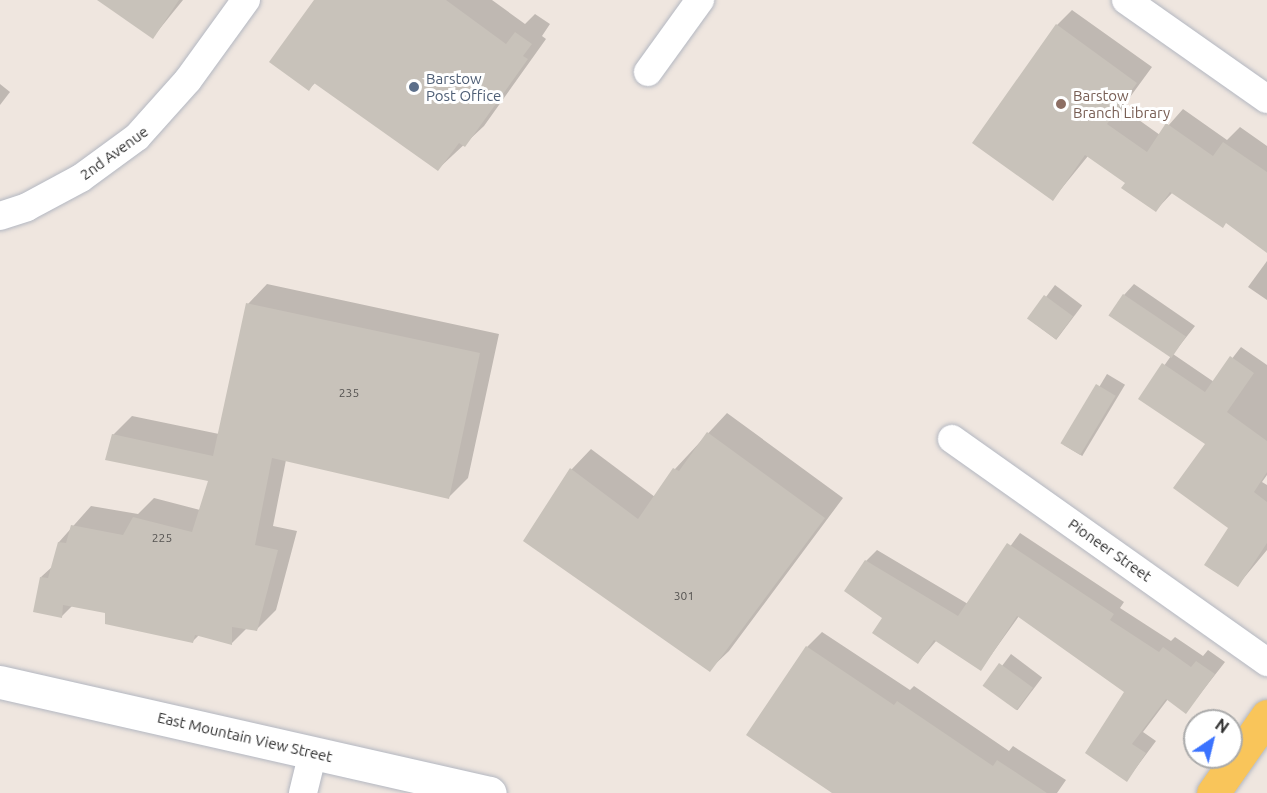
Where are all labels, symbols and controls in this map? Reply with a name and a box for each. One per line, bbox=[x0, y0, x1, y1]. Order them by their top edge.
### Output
place label: Barstow Post Office bbox=[426, 69, 501, 104]
marker: Barstow Post Office bbox=[407, 80, 421, 94]
place label: Barstow Branch Library bbox=[1073, 86, 1170, 121]
marker: Barstow Branch Library bbox=[1054, 97, 1068, 111]
street label: 2nd Avenue bbox=[76, 122, 152, 184]
house number: 235 bbox=[339, 386, 359, 400]
street label: Pioneer Street bbox=[1065, 515, 1155, 585]
house number: 225 bbox=[152, 531, 172, 545]
house number: 301 bbox=[674, 589, 694, 603]
street label: East Mountain View Street bbox=[156, 708, 334, 766]
north arrow bbox=[1183, 709, 1243, 769]
text: N bbox=[1212, 715, 1232, 737]

